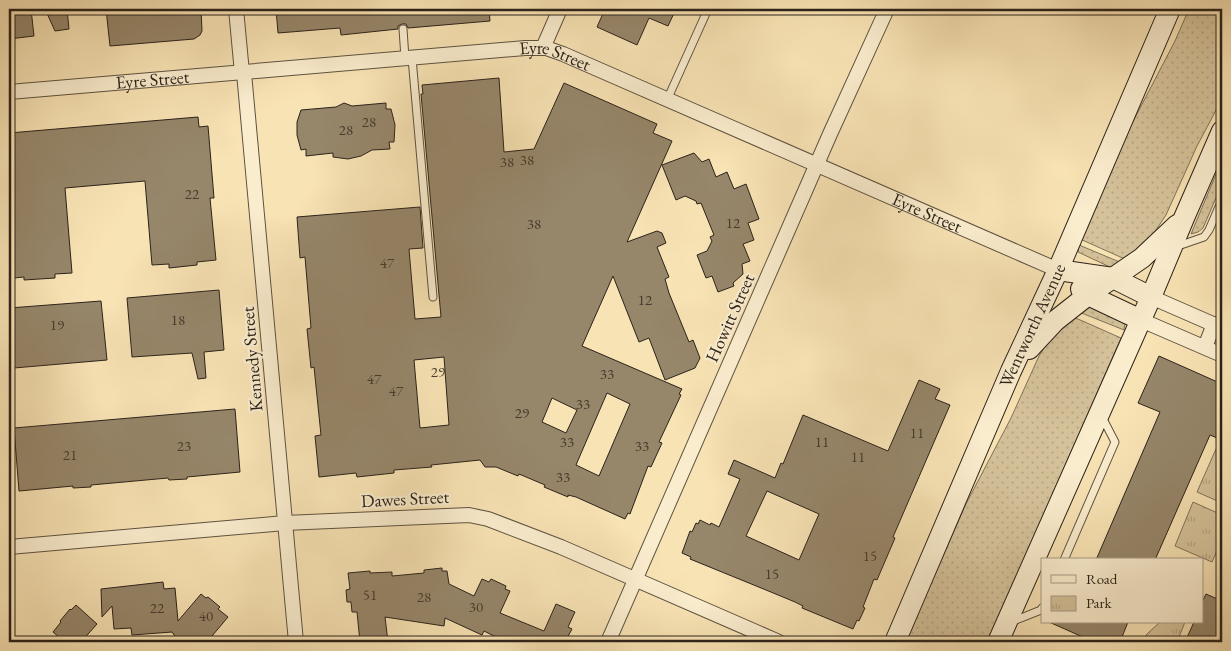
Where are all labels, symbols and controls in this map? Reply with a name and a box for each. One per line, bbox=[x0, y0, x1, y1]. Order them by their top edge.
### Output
street label: Eyre Street bbox=[518, 36, 595, 76]
street label: Eyre Street bbox=[115, 65, 190, 94]
house number: 28 bbox=[362, 112, 376, 131]
house number: 28 bbox=[339, 120, 353, 139]
house number: 38 bbox=[520, 150, 534, 169]
house number: 38 bbox=[500, 152, 514, 171]
house number: 22 bbox=[185, 184, 200, 203]
street label: Eyre Street bbox=[889, 187, 966, 238]
house number: 12 bbox=[726, 213, 741, 232]
house number: 38 bbox=[527, 214, 541, 233]
house number: 47 bbox=[380, 253, 395, 272]
street label: Wentworth Avenue bbox=[993, 260, 1070, 391]
street label: Howitt Street bbox=[700, 270, 759, 366]
house number: 12 bbox=[638, 290, 653, 309]
street label: Kennedy Street bbox=[235, 305, 268, 412]
house number: 18 bbox=[171, 310, 185, 329]
house number: 19 bbox=[50, 315, 64, 334]
house number: 29 bbox=[431, 362, 445, 381]
house number: 33 bbox=[600, 364, 614, 383]
house number: 47 bbox=[367, 369, 382, 388]
house number: 47 bbox=[389, 381, 404, 400]
house number: 33 bbox=[576, 394, 590, 413]
house number: 29 bbox=[515, 403, 529, 422]
house number: 11 bbox=[910, 423, 924, 442]
house number: 33 bbox=[560, 432, 574, 451]
house number: 11 bbox=[815, 432, 829, 451]
house number: 23 bbox=[177, 436, 191, 455]
house number: 33 bbox=[635, 436, 649, 455]
house number: 21 bbox=[63, 445, 77, 464]
house number: 11 bbox=[851, 447, 865, 466]
house number: 33 bbox=[556, 467, 570, 486]
street label: Dawes Street bbox=[360, 485, 450, 512]
house number: 15 bbox=[863, 546, 877, 565]
legend bbox=[1041, 558, 1204, 624]
house number: 15 bbox=[765, 564, 779, 583]
text: Road bbox=[1086, 569, 1118, 588]
house number: 51 bbox=[363, 585, 377, 604]
house number: 28 bbox=[417, 587, 431, 606]
text: Park bbox=[1086, 593, 1113, 612]
house number: 30 bbox=[469, 597, 483, 616]
house number: 22 bbox=[150, 598, 165, 617]
house number: 40 bbox=[199, 606, 213, 625]

